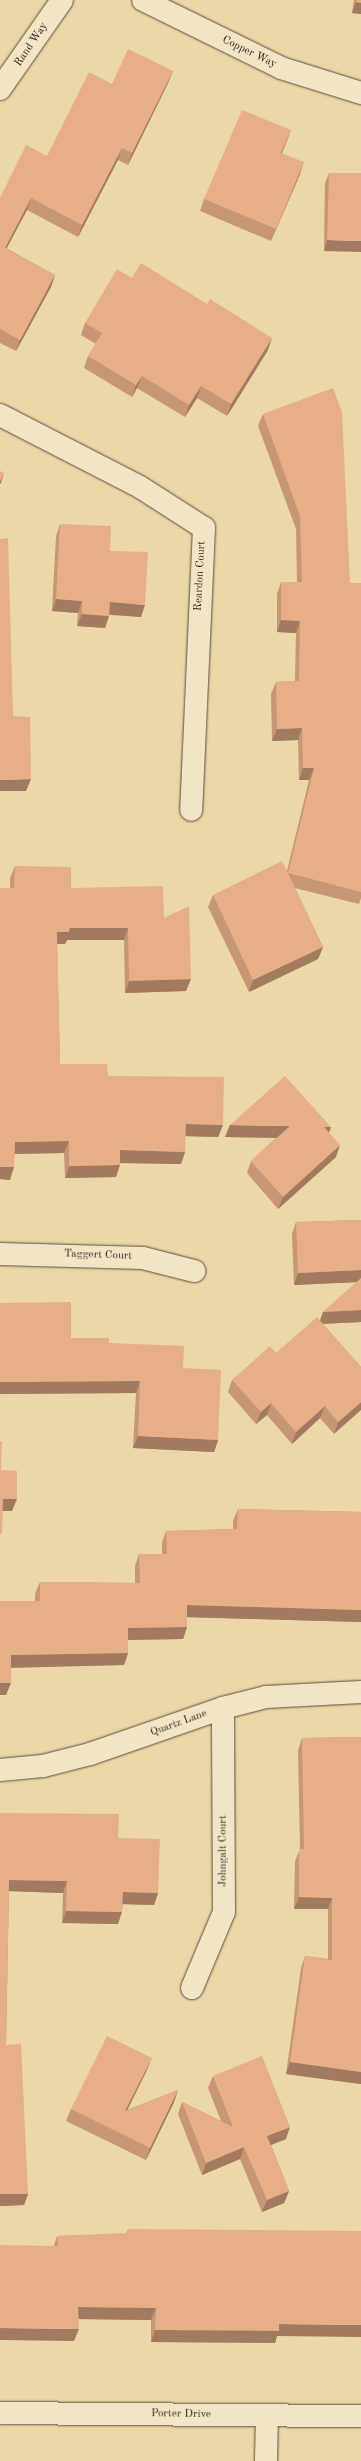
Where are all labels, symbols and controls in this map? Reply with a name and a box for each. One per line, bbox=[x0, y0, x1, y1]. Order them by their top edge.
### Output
street label: Rand Way bbox=[13, 21, 51, 69]
street label: Copper Way bbox=[220, 34, 278, 72]
street label: Reardon Court bbox=[193, 541, 209, 611]
street label: Taggert Court bbox=[64, 1248, 132, 1264]
street label: Quartz Lane bbox=[149, 1708, 209, 1740]
street label: Johngalt Court bbox=[217, 1815, 231, 1887]
street label: Porter Drive bbox=[151, 2408, 211, 2422]

